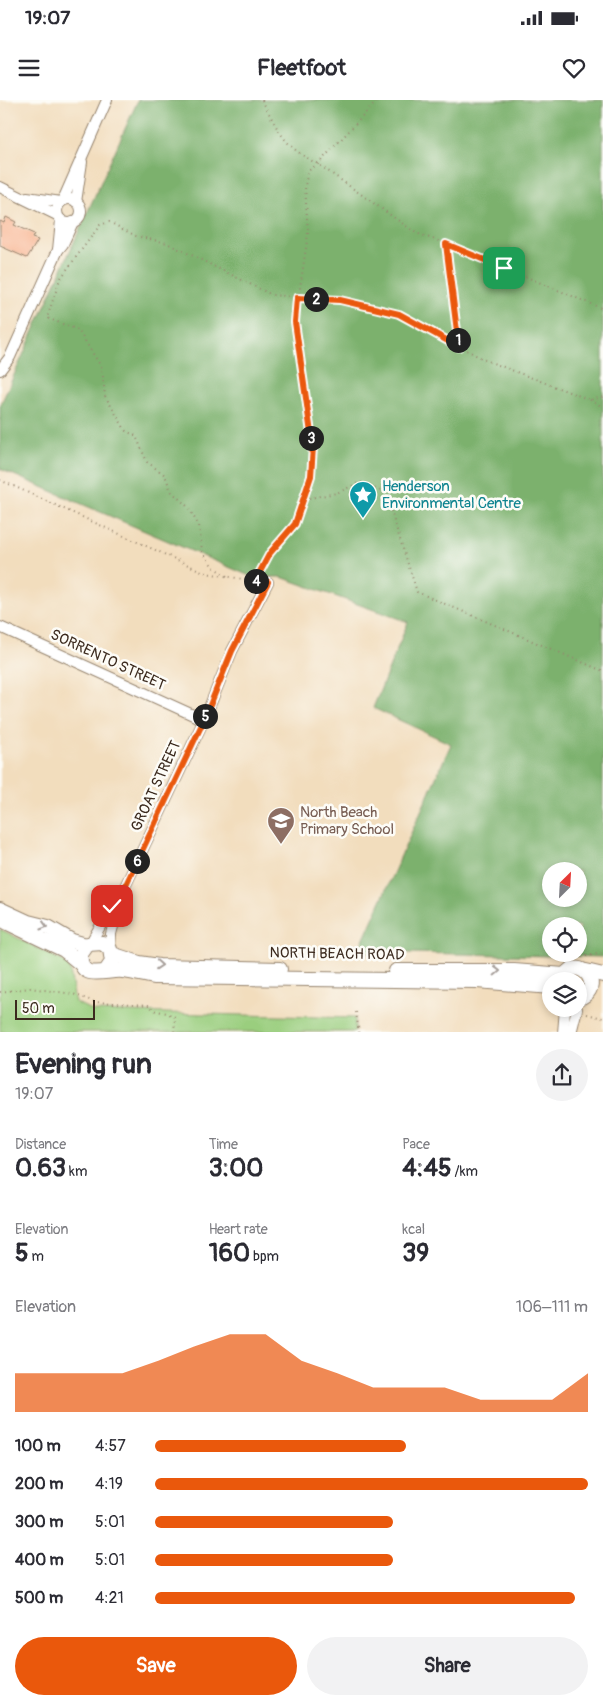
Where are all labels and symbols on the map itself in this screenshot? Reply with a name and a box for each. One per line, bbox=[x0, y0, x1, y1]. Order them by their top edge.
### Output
pin bbox=[483, 247, 525, 289]
pin: 2 bbox=[304, 286, 328, 312]
pin: 1 bbox=[446, 328, 470, 352]
pin: 3 bbox=[298, 426, 324, 450]
place label: Henderson Environmental Centre bbox=[382, 477, 522, 513]
place icon: Henderson Environmental Centre bbox=[348, 480, 378, 519]
pin: 4 bbox=[244, 568, 268, 594]
street label: SORRENTO STREET bbox=[47, 625, 169, 695]
pin: 5 bbox=[192, 704, 218, 728]
street label: GROAT STREET bbox=[127, 738, 185, 834]
place label: North Beach Primary School bbox=[300, 803, 394, 839]
school or university icon: North Beach Primary School bbox=[266, 806, 296, 845]
pin: 6 bbox=[124, 848, 150, 874]
north arrow bbox=[542, 862, 588, 908]
pin bbox=[91, 885, 133, 927]
one-way arrow bbox=[39, 920, 48, 930]
street label: NORTH BEACH ROAD bbox=[269, 943, 405, 965]
one-way arrow bbox=[156, 960, 164, 971]
one-way arrow bbox=[493, 966, 501, 976]
scale bar bbox=[15, 998, 95, 1021]

